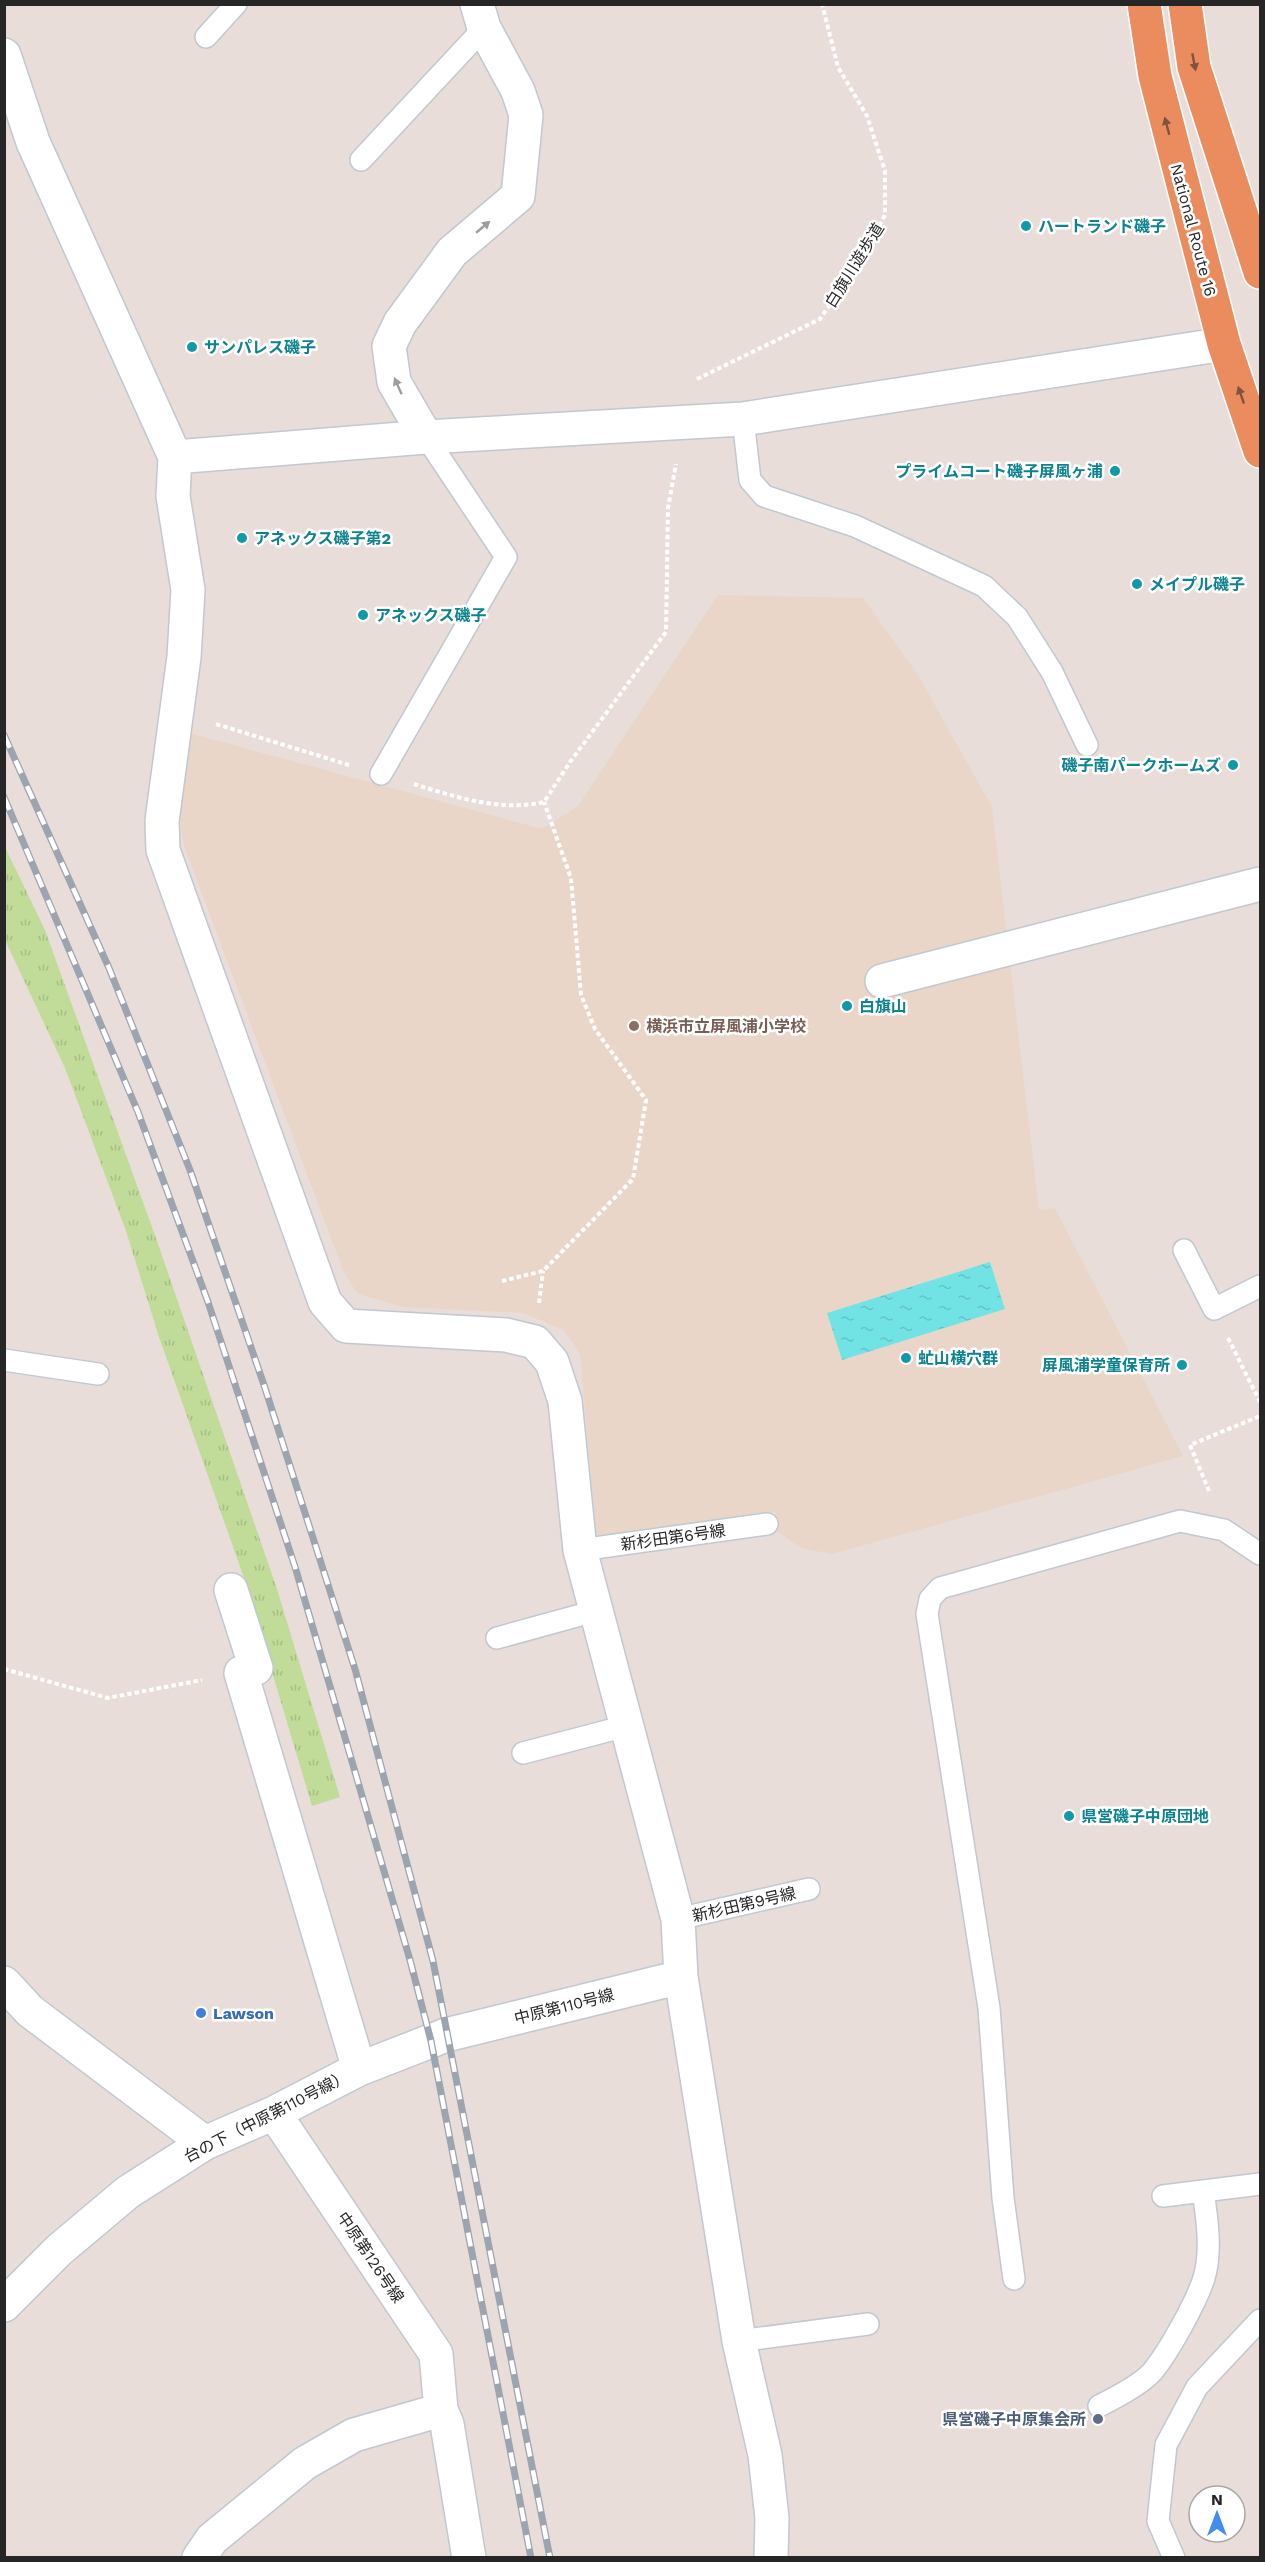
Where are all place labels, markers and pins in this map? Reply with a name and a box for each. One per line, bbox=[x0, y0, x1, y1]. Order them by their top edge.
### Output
place label: ハートランド磯子 bbox=[1038, 217, 1166, 236]
marker: ハートランド磯子 bbox=[1019, 219, 1033, 233]
place label: サンパレス磯子 bbox=[204, 338, 316, 357]
marker: サンパレス磯子 bbox=[185, 340, 199, 354]
place label: プライムコート磯子屏風ヶ浦 bbox=[895, 462, 1103, 481]
marker: プライムコート磯子屏風ヶ浦 bbox=[1108, 464, 1122, 478]
place label: アネックス磯子第2 bbox=[254, 529, 391, 548]
marker: アネックス磯子第2 bbox=[235, 531, 249, 545]
place label: メイプル磯子 bbox=[1149, 575, 1245, 594]
marker: メイプル磯子 bbox=[1130, 577, 1144, 591]
place label: アネックス磯子 bbox=[375, 606, 487, 625]
marker: アネックス磯子 bbox=[356, 608, 370, 622]
place label: 磯子南パークホームズ bbox=[1061, 756, 1221, 775]
marker: 磯子南パークホームズ bbox=[1226, 758, 1240, 772]
place label: 白旗山 bbox=[859, 997, 907, 1016]
marker: 白旗山 bbox=[840, 999, 854, 1013]
place label: 横浜市立屏風浦小学校 bbox=[646, 1017, 806, 1036]
marker: 横浜市立屏風浦小学校 bbox=[627, 1019, 641, 1033]
place label: 虻山横穴群 bbox=[918, 1349, 998, 1368]
marker: 虻山横穴群 bbox=[899, 1351, 913, 1365]
place label: 屏風浦学童保育所 bbox=[1042, 1356, 1170, 1375]
marker: 屏風浦学童保育所 bbox=[1175, 1358, 1189, 1372]
place label: 県営磯子中原団地 bbox=[1081, 1807, 1209, 1826]
marker: 県営磯子中原団地 bbox=[1062, 1809, 1076, 1823]
place label: Lawson bbox=[213, 2004, 274, 2023]
marker: Lawson bbox=[194, 2006, 208, 2020]
place label: 県営磯子中原集会所 bbox=[942, 2410, 1086, 2429]
marker: 県営磯子中原集会所 bbox=[1091, 2412, 1105, 2426]

